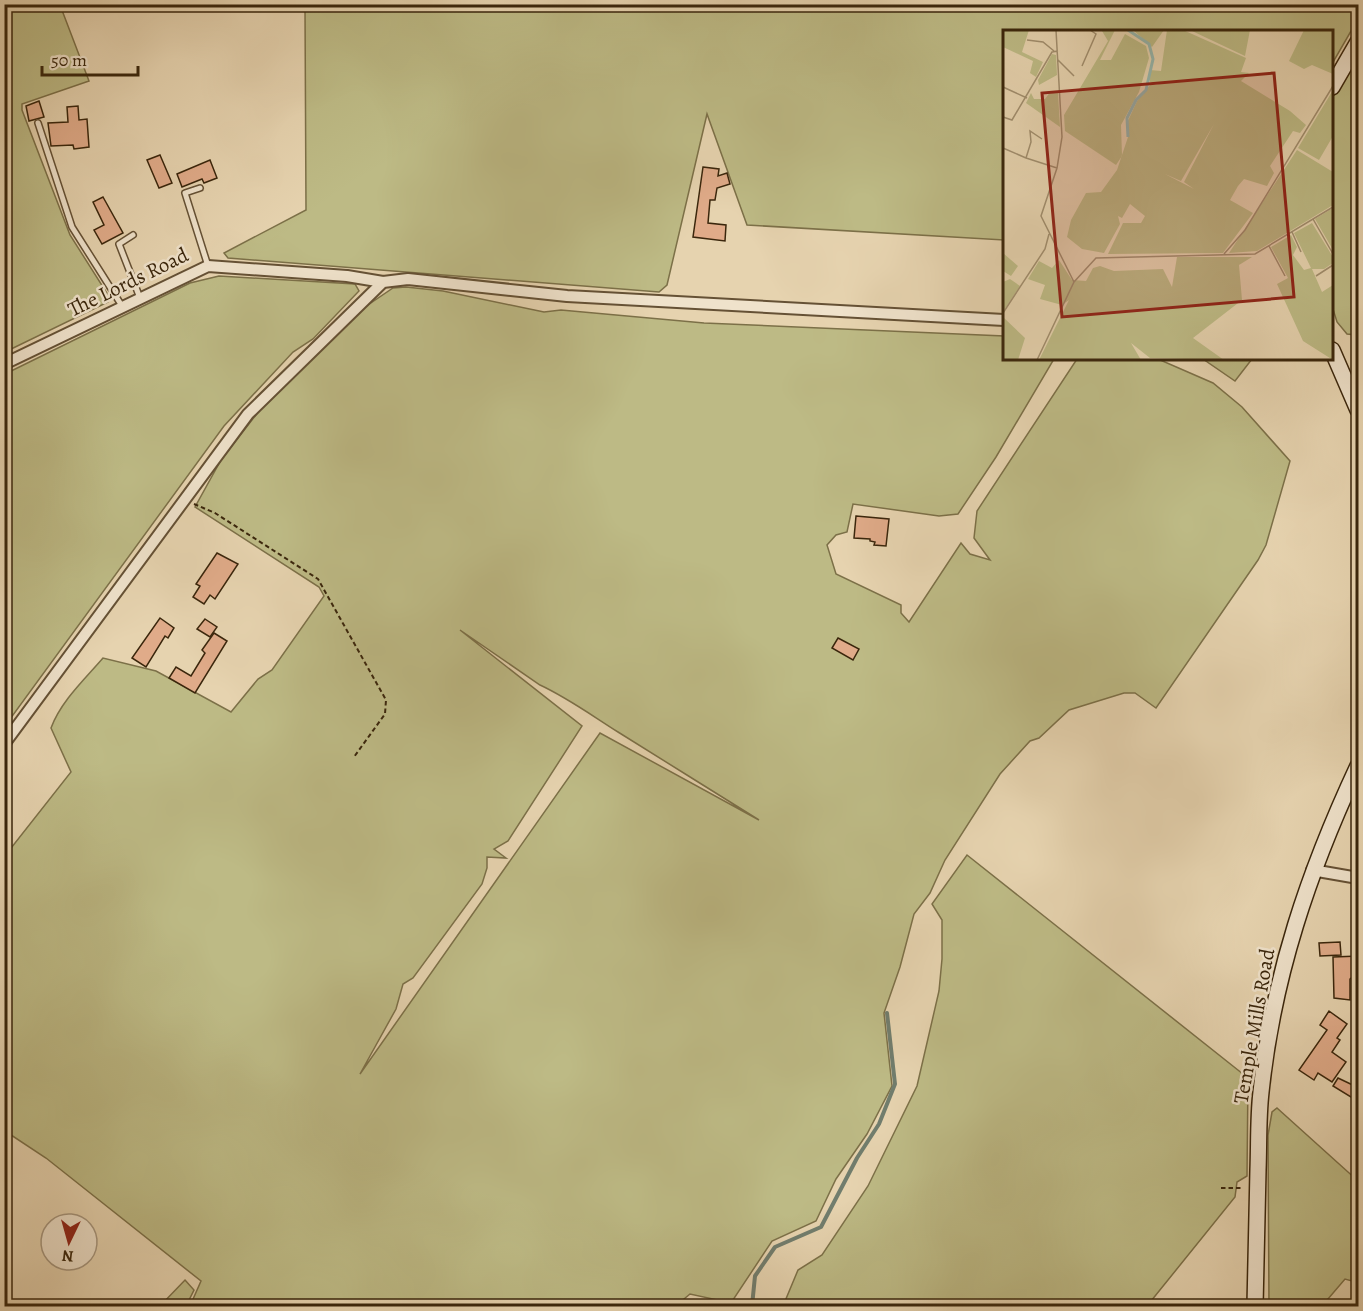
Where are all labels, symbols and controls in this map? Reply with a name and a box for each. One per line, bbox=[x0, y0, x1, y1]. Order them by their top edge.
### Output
inset map bbox=[1003, 30, 1333, 360]
scale bar bbox=[42, 39, 138, 77]
text: 50 m bbox=[51, 48, 87, 72]
street label: The Lords Road bbox=[63, 240, 194, 323]
street label: Temple Mills Road bbox=[1227, 946, 1282, 1106]
north arrow bbox=[39, 1212, 99, 1272]
text: N bbox=[61, 1244, 75, 1267]

